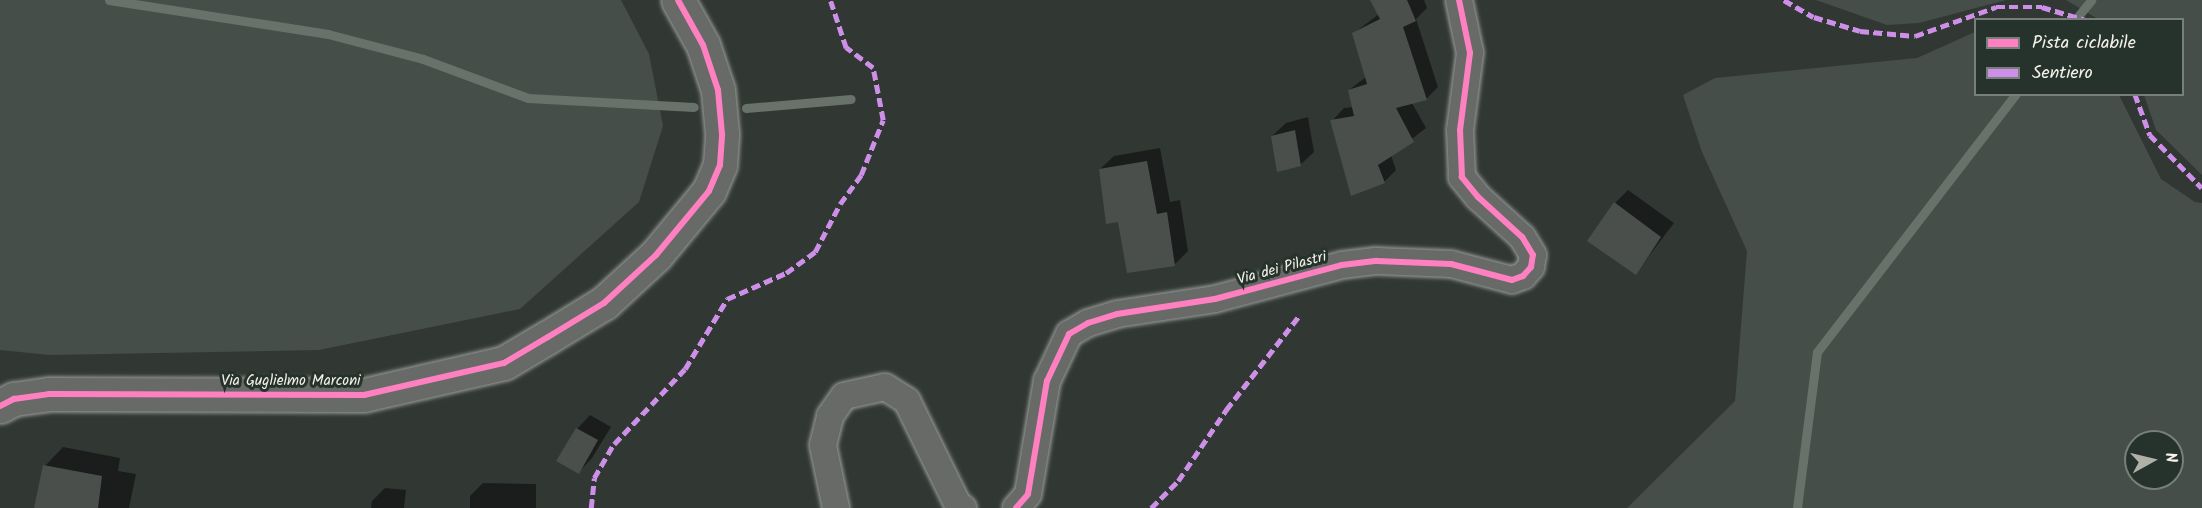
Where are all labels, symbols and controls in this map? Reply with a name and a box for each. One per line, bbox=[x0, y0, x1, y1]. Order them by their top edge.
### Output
legend bbox=[1974, 18, 2184, 96]
text: Pista ciclabile bbox=[2032, 29, 2136, 58]
text: Sentiero bbox=[2032, 59, 2093, 88]
street label: Via dei Pilastri bbox=[1235, 248, 1329, 290]
street label: Via Guglielmo Marconi bbox=[221, 373, 361, 391]
north arrow bbox=[2124, 430, 2184, 490]
text: N bbox=[2157, 451, 2183, 464]

